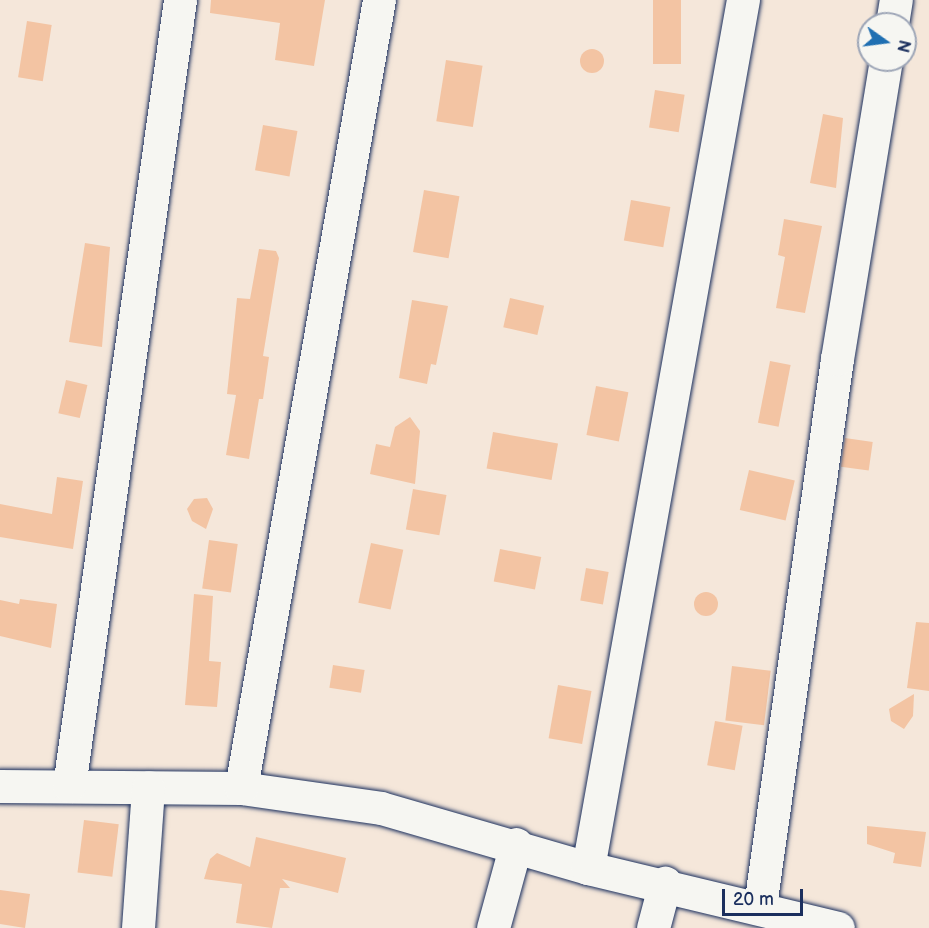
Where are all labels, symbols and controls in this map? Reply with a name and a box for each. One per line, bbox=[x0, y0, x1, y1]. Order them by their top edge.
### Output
north arrow bbox=[857, 12, 917, 72]
text: N bbox=[892, 38, 914, 54]
scale bar bbox=[725, 877, 806, 915]
text: 20 m bbox=[733, 889, 774, 910]

